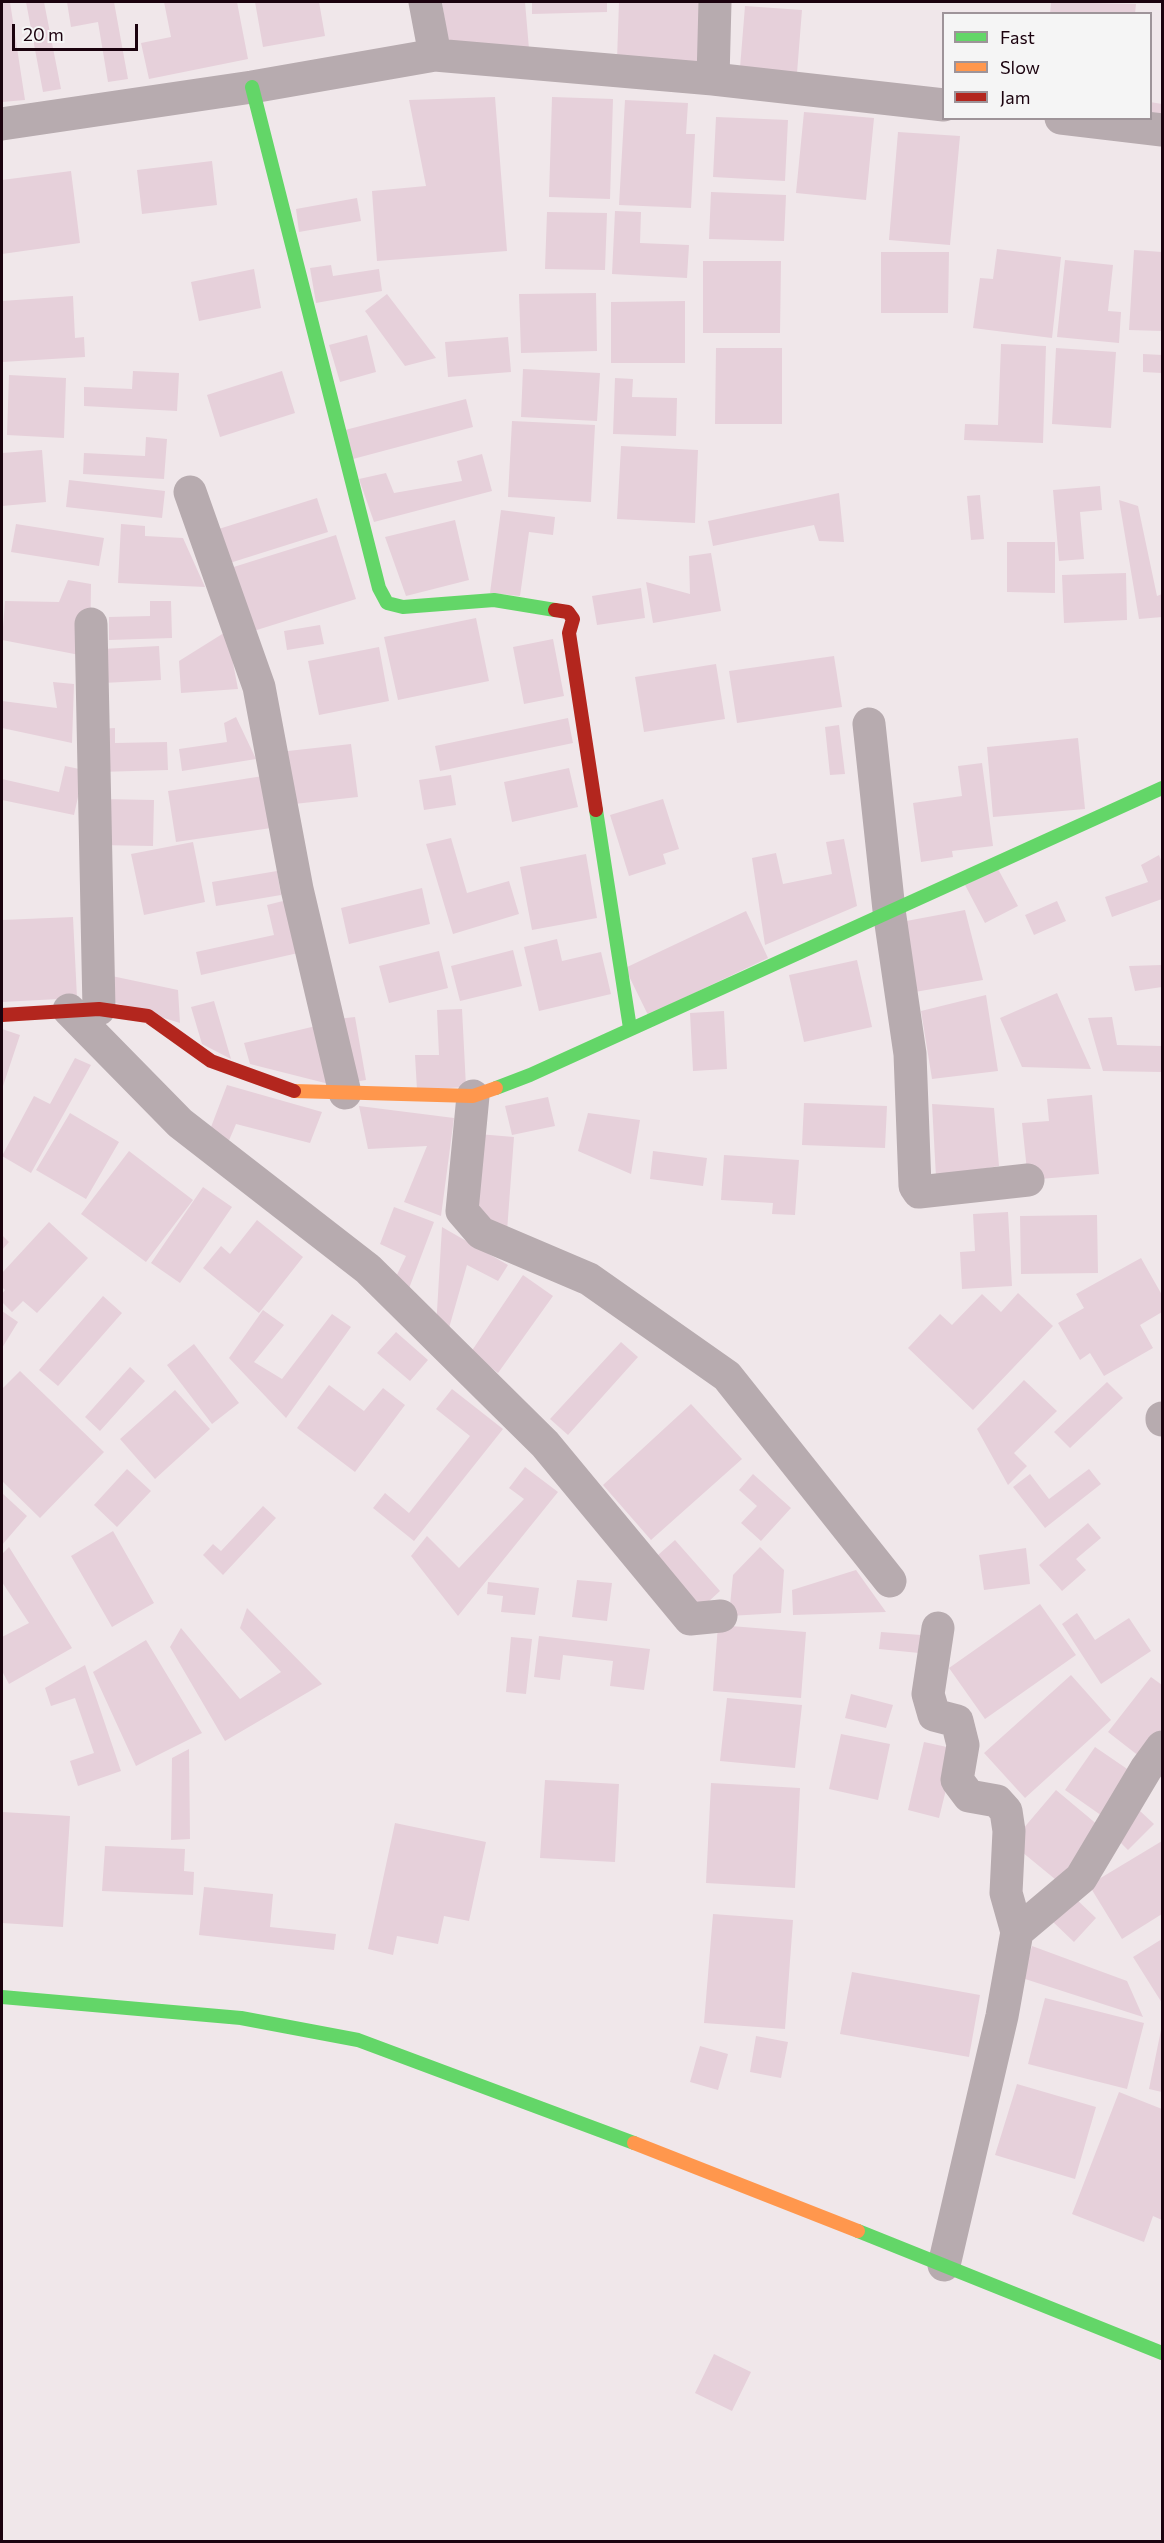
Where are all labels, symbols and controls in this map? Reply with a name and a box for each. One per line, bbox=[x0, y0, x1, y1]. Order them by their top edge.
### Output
scale bar bbox=[15, 12, 141, 50]
legend bbox=[942, 12, 1152, 120]
text: 20 m bbox=[23, 23, 64, 45]
text: Fast bbox=[1000, 26, 1035, 48]
text: Slow bbox=[1000, 56, 1040, 78]
text: Jam bbox=[1000, 86, 1030, 108]

